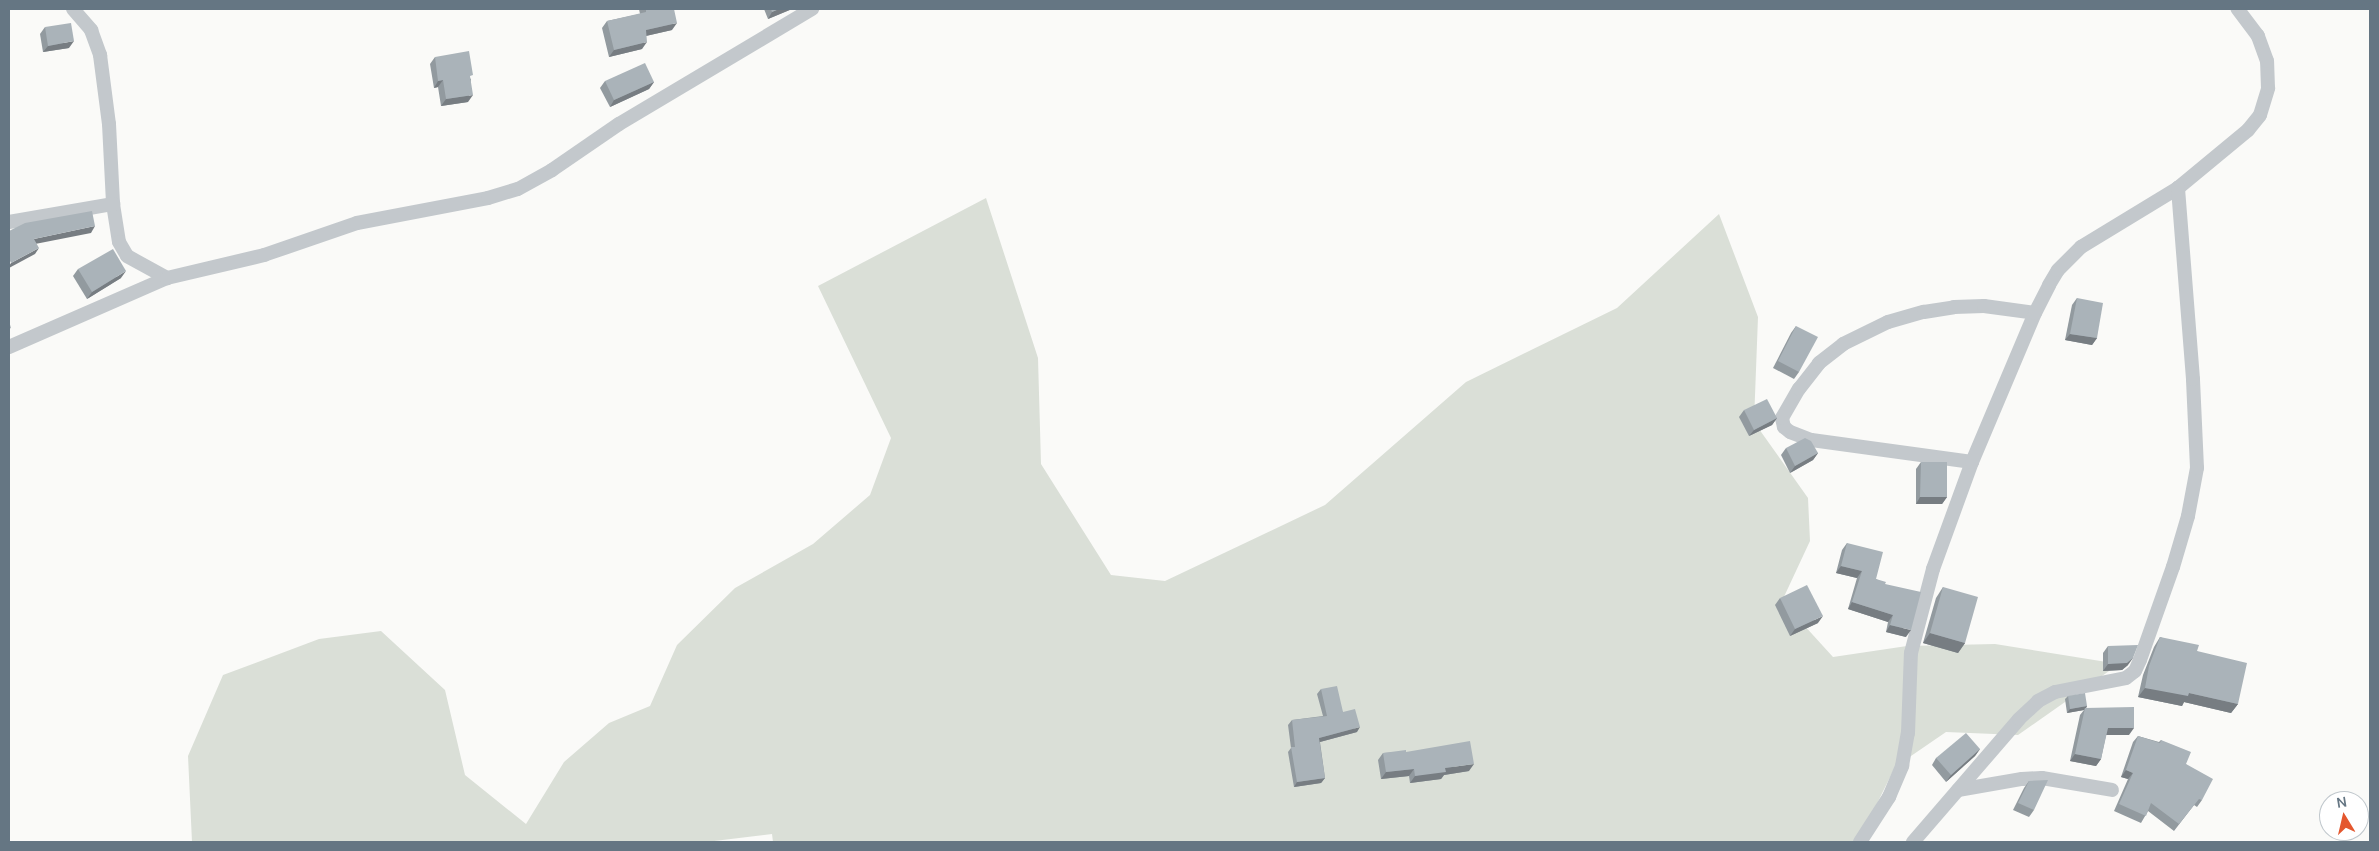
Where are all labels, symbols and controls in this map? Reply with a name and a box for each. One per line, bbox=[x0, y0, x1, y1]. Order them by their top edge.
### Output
north arrow bbox=[2319, 791, 2369, 841]
text: N bbox=[2335, 792, 2348, 812]

